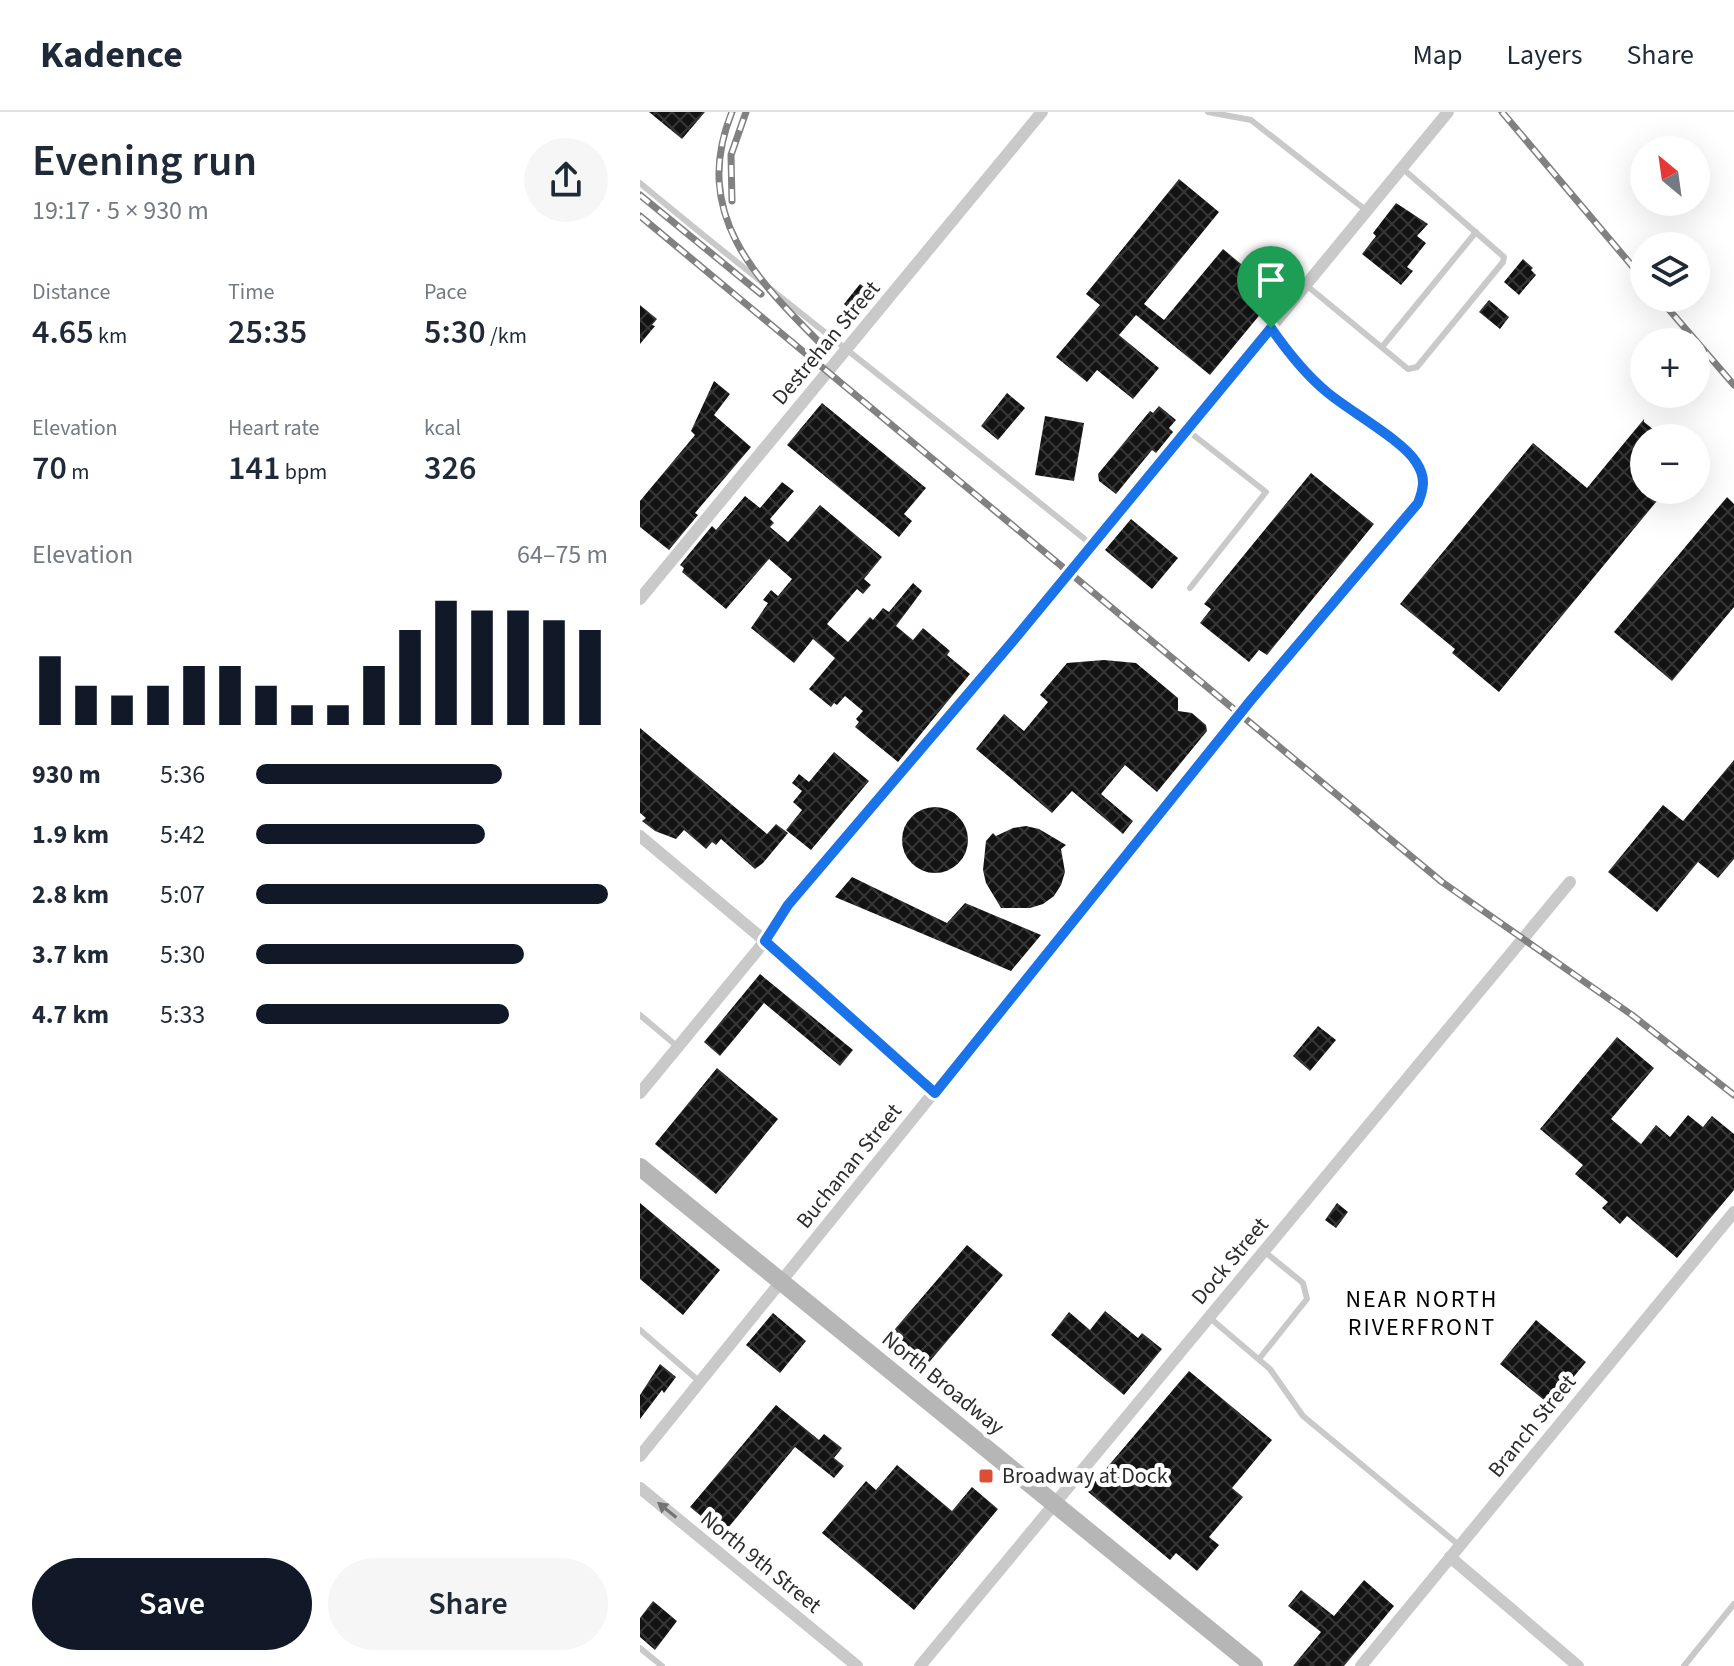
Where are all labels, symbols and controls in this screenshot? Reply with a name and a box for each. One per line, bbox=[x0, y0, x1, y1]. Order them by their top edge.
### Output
text: Kadence bbox=[40, 28, 183, 82]
text: Map bbox=[1412, 35, 1462, 75]
text: Layers bbox=[1506, 35, 1582, 75]
text: Share bbox=[1626, 35, 1694, 75]
text: Evening run bbox=[32, 130, 257, 193]
north arrow bbox=[1630, 136, 1710, 216]
map controls bbox=[1630, 136, 1710, 504]
button: share bbox=[524, 138, 608, 222]
text: 19:17 · 5 × 930 m bbox=[32, 192, 209, 229]
button: layers bbox=[1630, 232, 1710, 312]
pin bbox=[1237, 246, 1305, 328]
icon: arrive bbox=[1249, 258, 1293, 302]
street label: Destrehan Street bbox=[764, 273, 888, 412]
text: Distance bbox=[32, 276, 110, 308]
text: Time bbox=[228, 276, 274, 308]
text: Pace bbox=[424, 276, 467, 308]
text: 4.65 bbox=[32, 308, 94, 357]
text: 25:35 bbox=[228, 308, 307, 357]
text: 5:30 bbox=[424, 308, 486, 357]
text: km bbox=[94, 320, 127, 352]
text: /km bbox=[486, 320, 527, 352]
button: + bbox=[1630, 328, 1710, 408]
text: Elevation bbox=[32, 412, 118, 444]
text: Heart rate bbox=[228, 412, 319, 444]
text: kcal bbox=[424, 412, 461, 444]
button: − bbox=[1630, 424, 1710, 504]
text: 70 bbox=[32, 444, 67, 493]
text: 141 bbox=[228, 444, 280, 493]
text: 326 bbox=[424, 444, 476, 493]
text: m bbox=[67, 456, 90, 488]
text: bpm bbox=[280, 456, 327, 488]
text: Elevation bbox=[32, 536, 133, 573]
text: 64–75 m bbox=[517, 536, 608, 573]
text: 930 m bbox=[32, 756, 101, 793]
text: 5:36 bbox=[160, 756, 205, 793]
text: 1.9 km bbox=[32, 816, 109, 853]
text: 5:42 bbox=[160, 816, 205, 853]
text: 2.8 km bbox=[32, 876, 109, 913]
text: 5:07 bbox=[160, 876, 205, 913]
text: 3.7 km bbox=[32, 936, 109, 973]
text: 5:30 bbox=[160, 936, 205, 973]
text: 4.7 km bbox=[32, 996, 109, 1033]
text: 5:33 bbox=[160, 996, 205, 1033]
street label: Buchanan Street bbox=[789, 1096, 910, 1235]
street label: Dock Street bbox=[1184, 1210, 1277, 1312]
district label: NEAR NORTH RIVERFRONT bbox=[1346, 1282, 1498, 1345]
street label: North Broadway bbox=[875, 1323, 1012, 1443]
street label: Branch Street bbox=[1480, 1367, 1584, 1485]
place label: Broadway at Dock bbox=[1002, 1460, 1168, 1492]
marker: Broadway at Dock bbox=[977, 1467, 995, 1485]
one-way arrow bbox=[657, 1502, 677, 1519]
street label: North 9th Street bbox=[694, 1503, 829, 1621]
button: Save bbox=[32, 1558, 312, 1650]
button: Share bbox=[328, 1558, 608, 1650]

